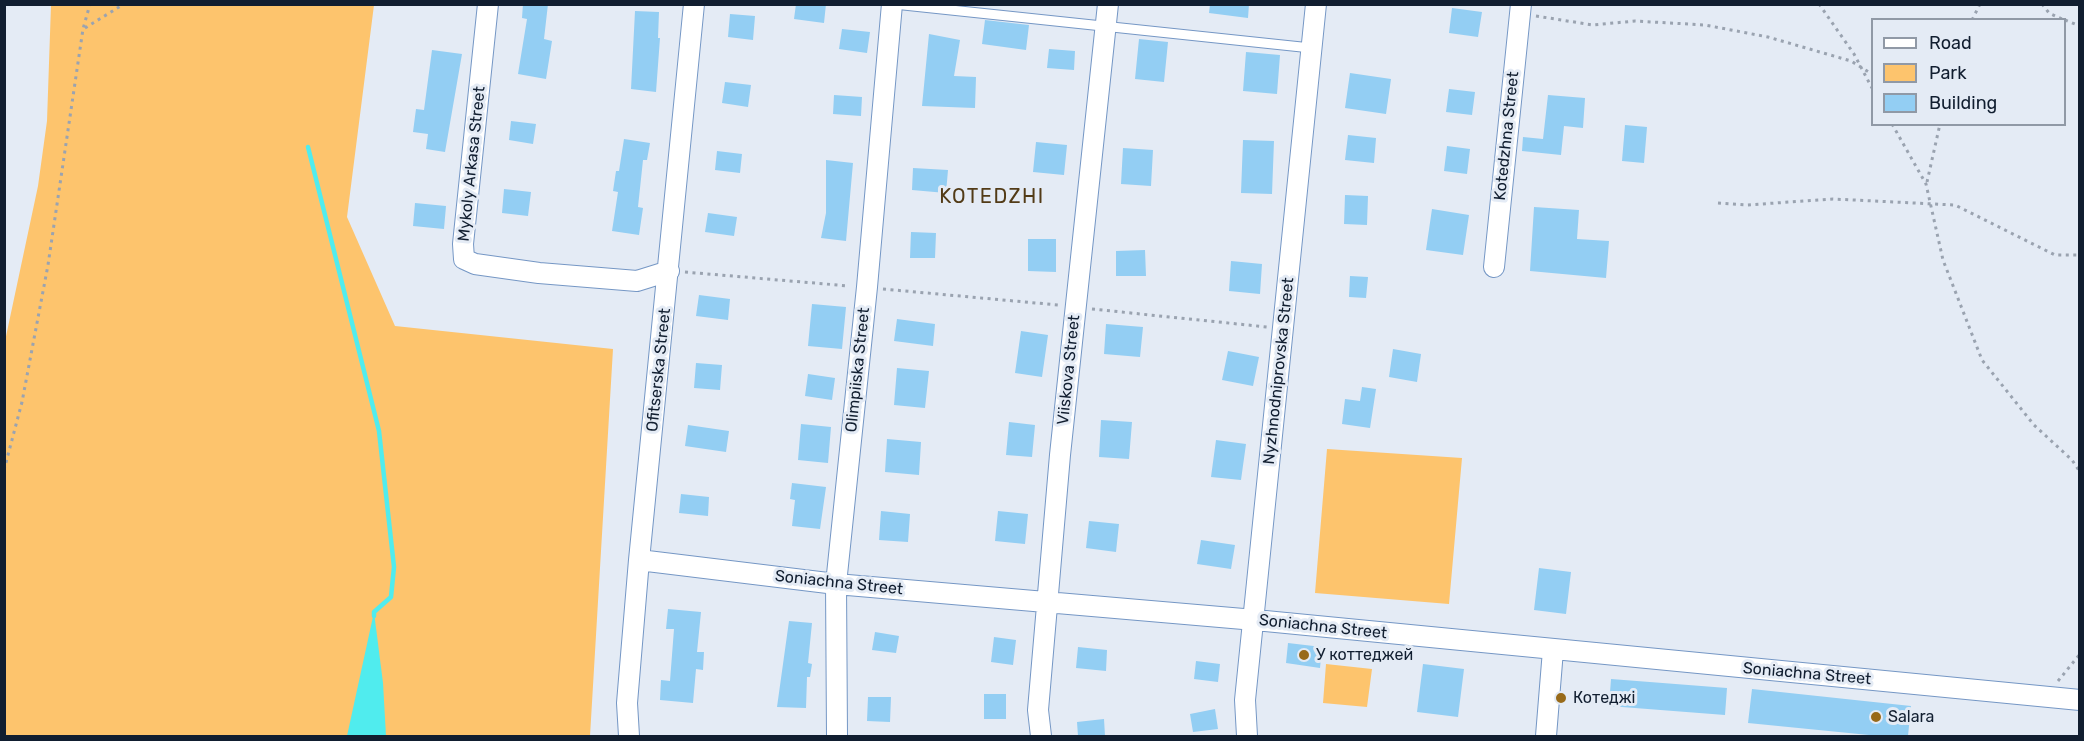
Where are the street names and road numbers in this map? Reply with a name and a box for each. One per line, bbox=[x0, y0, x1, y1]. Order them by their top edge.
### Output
street label: Kotedzhna Street bbox=[1491, 71, 1523, 201]
street label: Mykoly Arkasa Street bbox=[454, 85, 490, 243]
street label: Nyzhnodniprovska Street bbox=[1260, 277, 1298, 465]
street label: Ofitserska Street bbox=[643, 307, 675, 433]
street label: Olimpiiska Street bbox=[842, 307, 874, 433]
street label: Viiskova Street bbox=[1054, 314, 1084, 426]
street label: Soniachna Street bbox=[774, 567, 904, 599]
street label: Soniachna Street bbox=[1258, 611, 1388, 643]
street label: Soniachna Street bbox=[1742, 659, 1872, 689]

